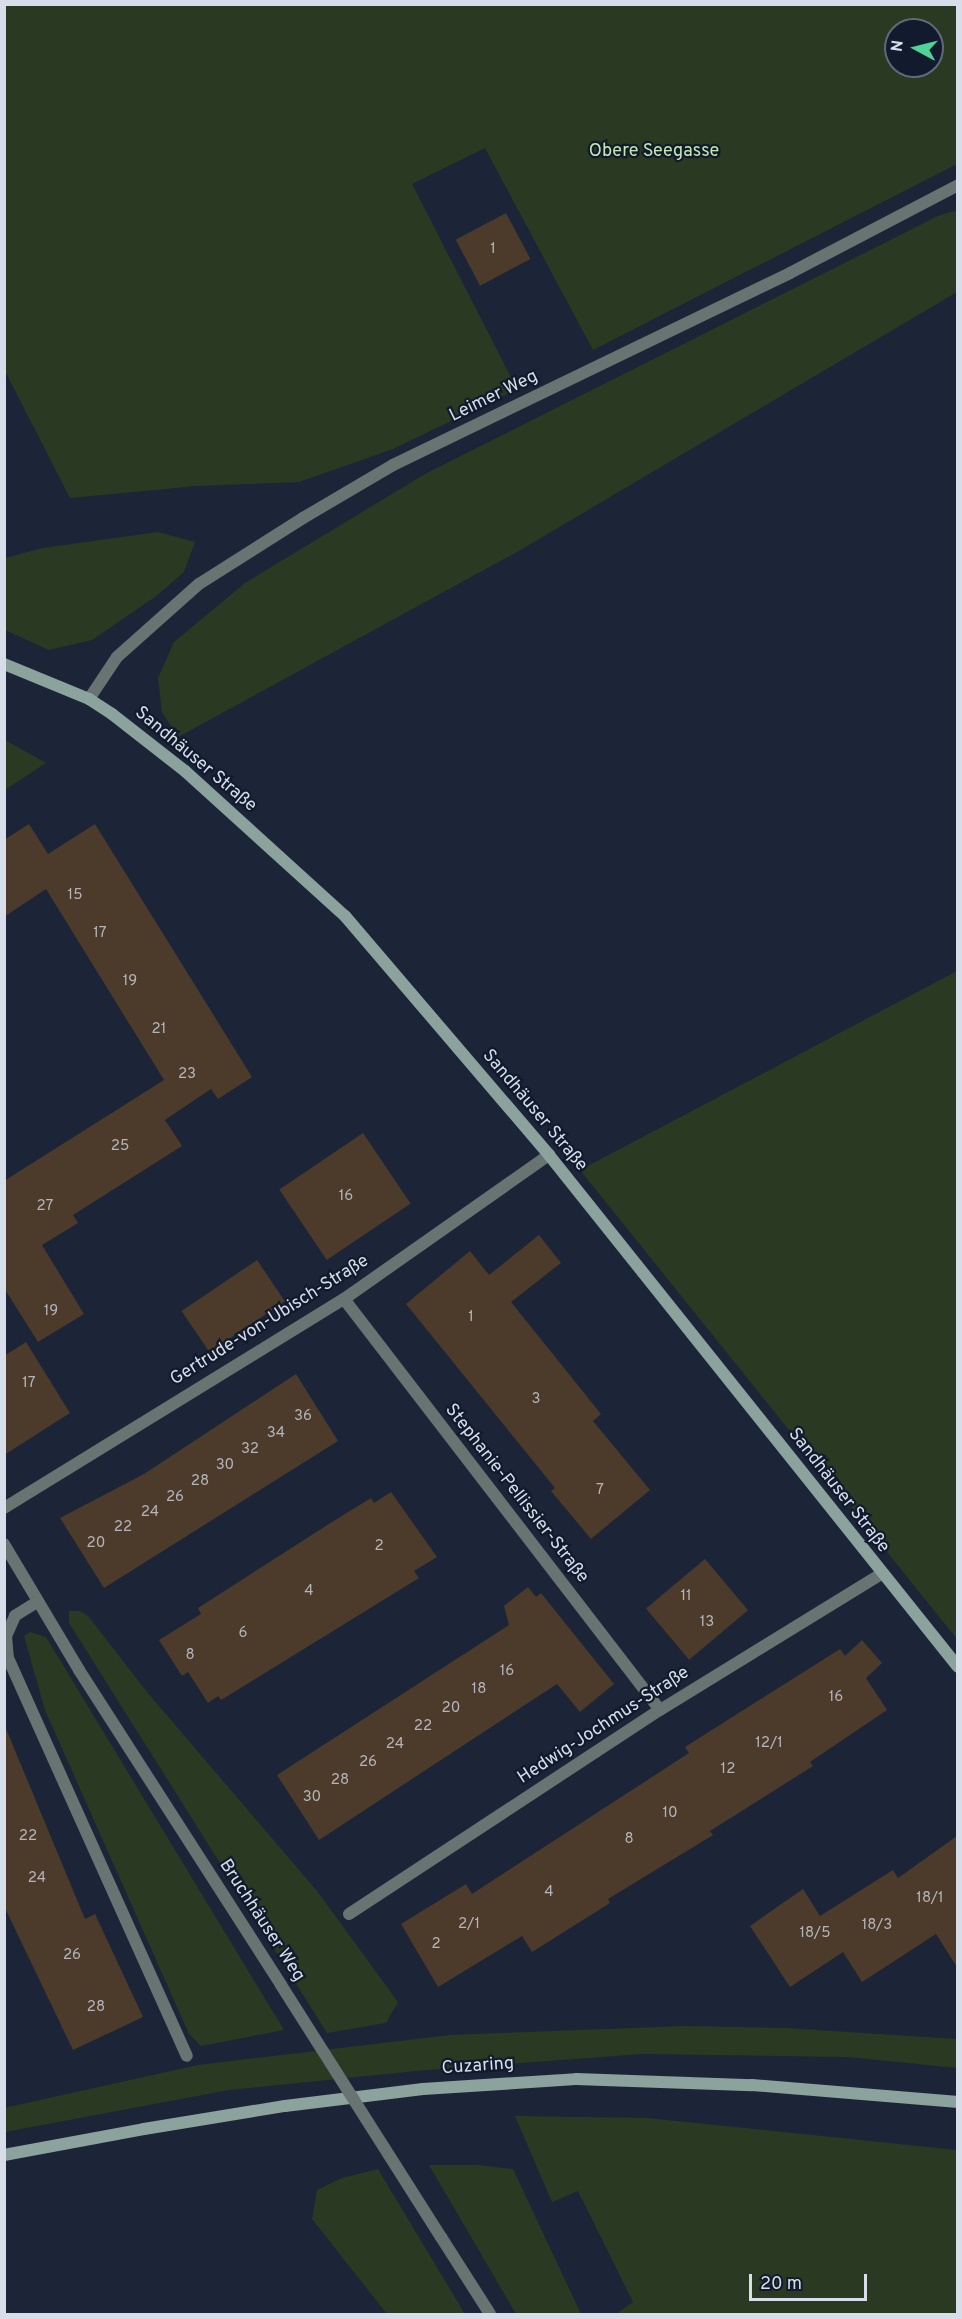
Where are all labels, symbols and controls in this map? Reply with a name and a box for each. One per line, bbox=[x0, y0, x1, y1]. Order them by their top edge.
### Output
north arrow bbox=[884, 18, 944, 78]
text: N bbox=[887, 39, 909, 53]
park label: Obere Seegasse bbox=[589, 141, 719, 163]
house number: 1 bbox=[490, 241, 496, 259]
street label: Leimer Weg bbox=[446, 366, 542, 428]
street label: Sandhäuser Straße bbox=[130, 703, 260, 817]
house number: 15 bbox=[68, 887, 82, 905]
house number: 17 bbox=[93, 925, 107, 943]
house number: 19 bbox=[123, 973, 137, 991]
house number: 21 bbox=[152, 1021, 166, 1039]
street label: Sandhäuser Straße bbox=[477, 1046, 591, 1176]
house number: 23 bbox=[178, 1066, 196, 1084]
house number: 25 bbox=[111, 1138, 129, 1156]
house number: 16 bbox=[339, 1188, 353, 1206]
house number: 27 bbox=[37, 1198, 53, 1216]
street label: Gertrude-von-Ubisch-Straße bbox=[167, 1251, 373, 1391]
house number: 19 bbox=[44, 1303, 58, 1321]
house number: 1 bbox=[468, 1309, 474, 1327]
house number: 17 bbox=[22, 1375, 36, 1393]
house number: 3 bbox=[531, 1391, 541, 1409]
street label: Stephanie-Pellissier-Straße bbox=[439, 1400, 593, 1588]
house number: 36 bbox=[294, 1408, 312, 1426]
street label: Sandhäuser Straße bbox=[783, 1424, 893, 1558]
house number: 34 bbox=[267, 1425, 285, 1443]
house number: 32 bbox=[241, 1441, 259, 1459]
house number: 30 bbox=[216, 1457, 234, 1475]
house number: 28 bbox=[191, 1473, 209, 1491]
house number: 7 bbox=[596, 1482, 604, 1500]
house number: 26 bbox=[166, 1489, 184, 1507]
house number: 24 bbox=[141, 1504, 159, 1522]
house number: 22 bbox=[114, 1519, 132, 1537]
house number: 20 bbox=[87, 1535, 105, 1553]
house number: 2 bbox=[374, 1538, 384, 1556]
house number: 4 bbox=[304, 1583, 314, 1601]
house number: 11 bbox=[680, 1588, 692, 1606]
house number: 13 bbox=[700, 1614, 714, 1632]
house number: 6 bbox=[239, 1625, 247, 1643]
house number: 8 bbox=[185, 1647, 195, 1665]
street label: Hedwig-Jochmus-Straße bbox=[514, 1662, 694, 1790]
house number: 16 bbox=[500, 1663, 514, 1681]
house number: 18 bbox=[472, 1681, 486, 1699]
house number: 16 bbox=[829, 1689, 843, 1707]
house number: 20 bbox=[442, 1700, 460, 1718]
house number: 22 bbox=[414, 1718, 432, 1736]
house number: 12/1 bbox=[755, 1735, 783, 1753]
house number: 24 bbox=[386, 1736, 404, 1754]
house number: 26 bbox=[359, 1754, 377, 1772]
house number: 12 bbox=[721, 1761, 735, 1779]
house number: 28 bbox=[331, 1772, 349, 1790]
house number: 30 bbox=[303, 1789, 321, 1807]
house number: 10 bbox=[662, 1805, 678, 1823]
house number: 22 bbox=[19, 1828, 37, 1846]
house number: 8 bbox=[624, 1831, 634, 1849]
street label: Bruchhäuser Weg bbox=[213, 1856, 309, 1986]
house number: 24 bbox=[28, 1870, 46, 1888]
house number: 4 bbox=[544, 1884, 554, 1902]
house number: 18/1 bbox=[916, 1890, 944, 1908]
house number: 2/1 bbox=[458, 1916, 480, 1934]
house number: 18/3 bbox=[862, 1917, 892, 1935]
house number: 18/5 bbox=[800, 1925, 830, 1943]
house number: 2 bbox=[431, 1936, 441, 1954]
house number: 26 bbox=[63, 1947, 81, 1965]
house number: 28 bbox=[87, 1999, 105, 2017]
street label: Cuzaring bbox=[441, 2054, 515, 2080]
scale bar bbox=[752, 2262, 870, 2300]
text: 20 m bbox=[760, 2273, 802, 2296]

